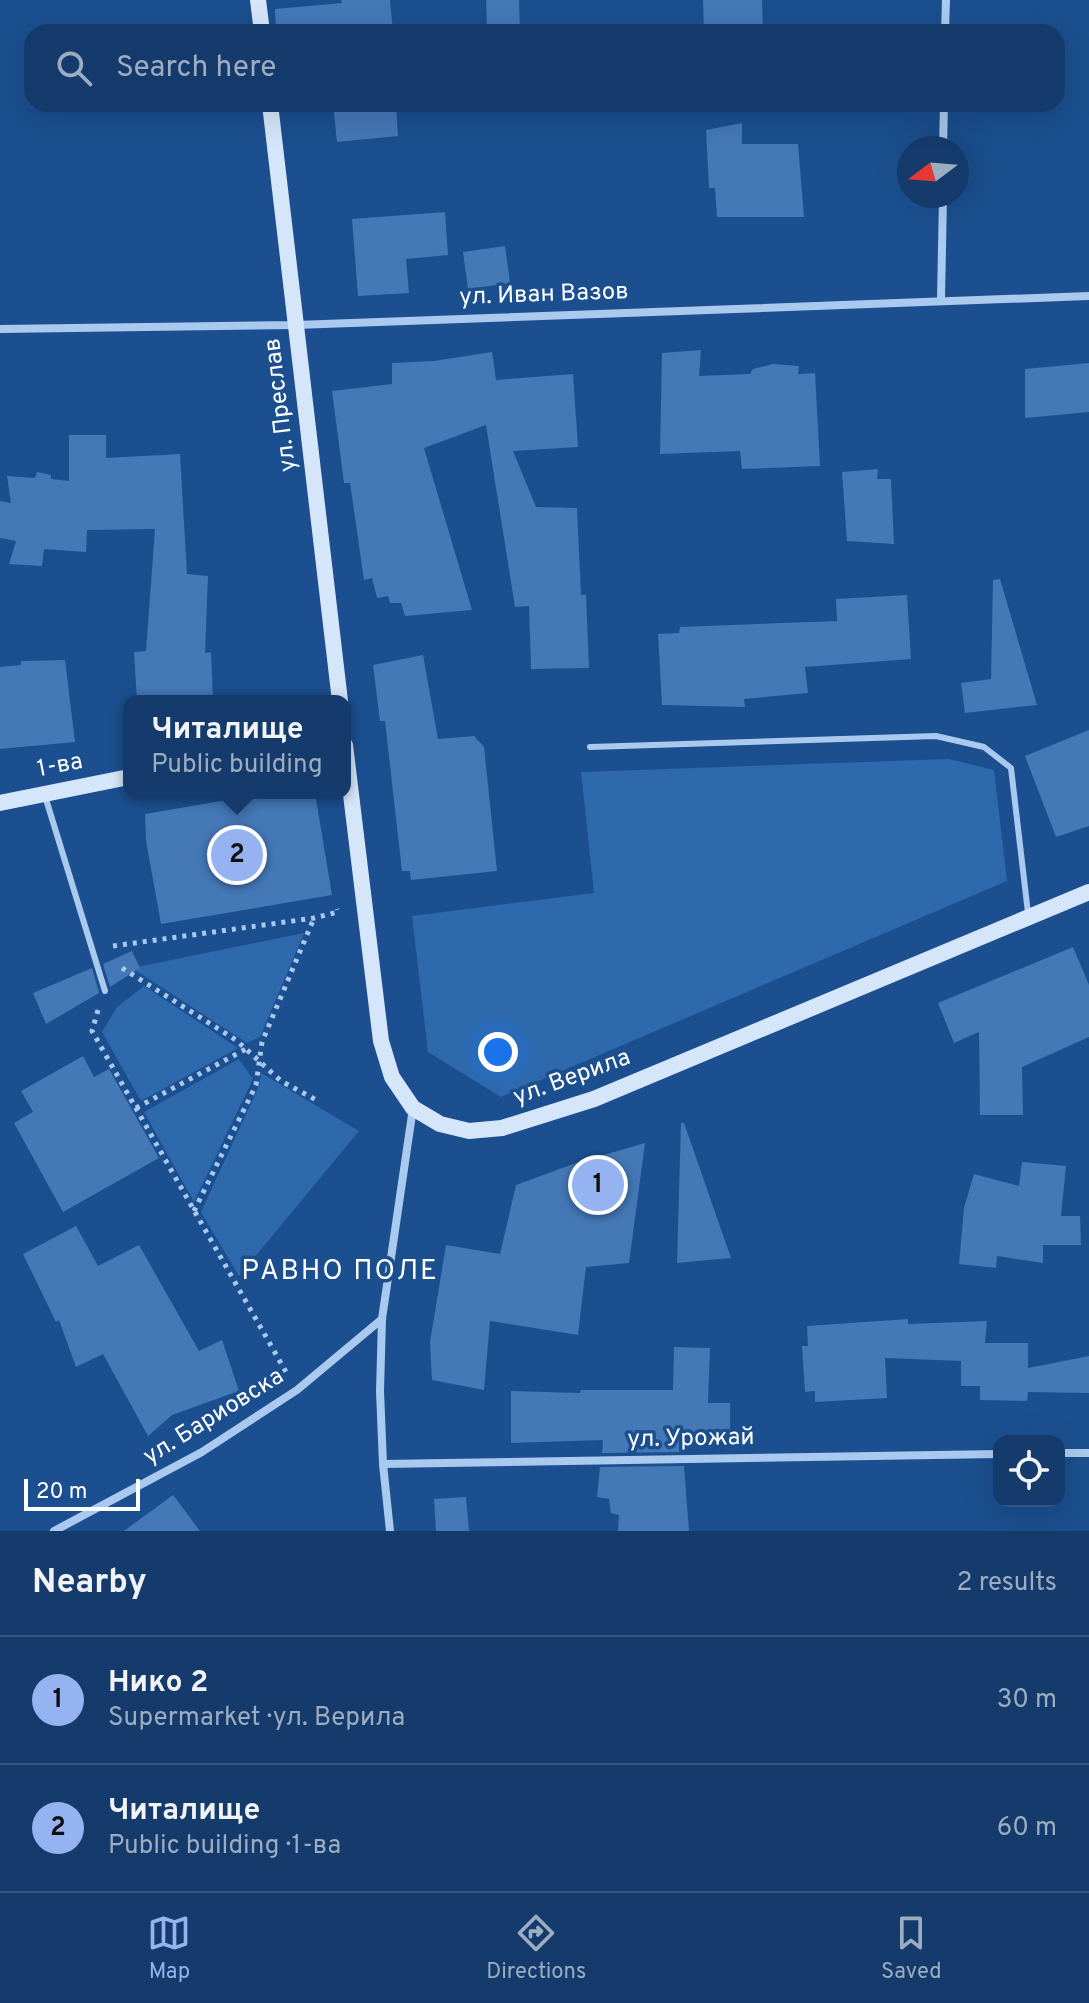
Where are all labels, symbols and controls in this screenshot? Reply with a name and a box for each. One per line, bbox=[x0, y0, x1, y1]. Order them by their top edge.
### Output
search box bbox=[24, 24, 1065, 112]
icon: search bbox=[52, 46, 96, 90]
text: Search here bbox=[116, 50, 276, 87]
north arrow bbox=[897, 136, 969, 208]
street label: ул. Иван Вазов bbox=[459, 277, 629, 313]
street label: ул. Преслав bbox=[258, 336, 304, 474]
popup bbox=[123, 695, 351, 799]
text: Читалище bbox=[151, 712, 303, 749]
street label: 1-ва bbox=[35, 747, 85, 785]
text: Public building bbox=[151, 749, 323, 782]
pin: 2 bbox=[211, 825, 263, 885]
your location bbox=[478, 1032, 518, 1072]
street label: ул. Верила bbox=[509, 1043, 635, 1113]
pin: 1 bbox=[572, 1155, 624, 1215]
district label: РАВНО ПОЛЕ bbox=[241, 1254, 439, 1290]
street label: ул. Бариовска bbox=[138, 1362, 290, 1472]
street label: ул. Урожай bbox=[627, 1423, 755, 1455]
map controls bbox=[993, 1435, 1065, 1507]
button: locate bbox=[993, 1435, 1065, 1507]
scale bar bbox=[24, 1475, 140, 1511]
text: 20 m bbox=[36, 1479, 87, 1506]
text: Nearby bbox=[32, 1562, 147, 1605]
text: 2 results bbox=[957, 1567, 1057, 1600]
text: Нико 2 bbox=[108, 1665, 208, 1702]
text: 1 bbox=[53, 1684, 63, 1717]
text: 30 m bbox=[997, 1684, 1057, 1717]
text: Supermarket · ул. Верила bbox=[108, 1702, 405, 1735]
text: Читалище bbox=[108, 1793, 260, 1830]
text: 2 bbox=[50, 1812, 66, 1845]
text: 60 m bbox=[997, 1812, 1057, 1845]
text: Public building · 1-ва bbox=[108, 1830, 341, 1863]
tab: Map bbox=[147, 1911, 191, 1986]
tab: Directions bbox=[486, 1911, 586, 1986]
tab: Saved bbox=[881, 1911, 942, 1986]

